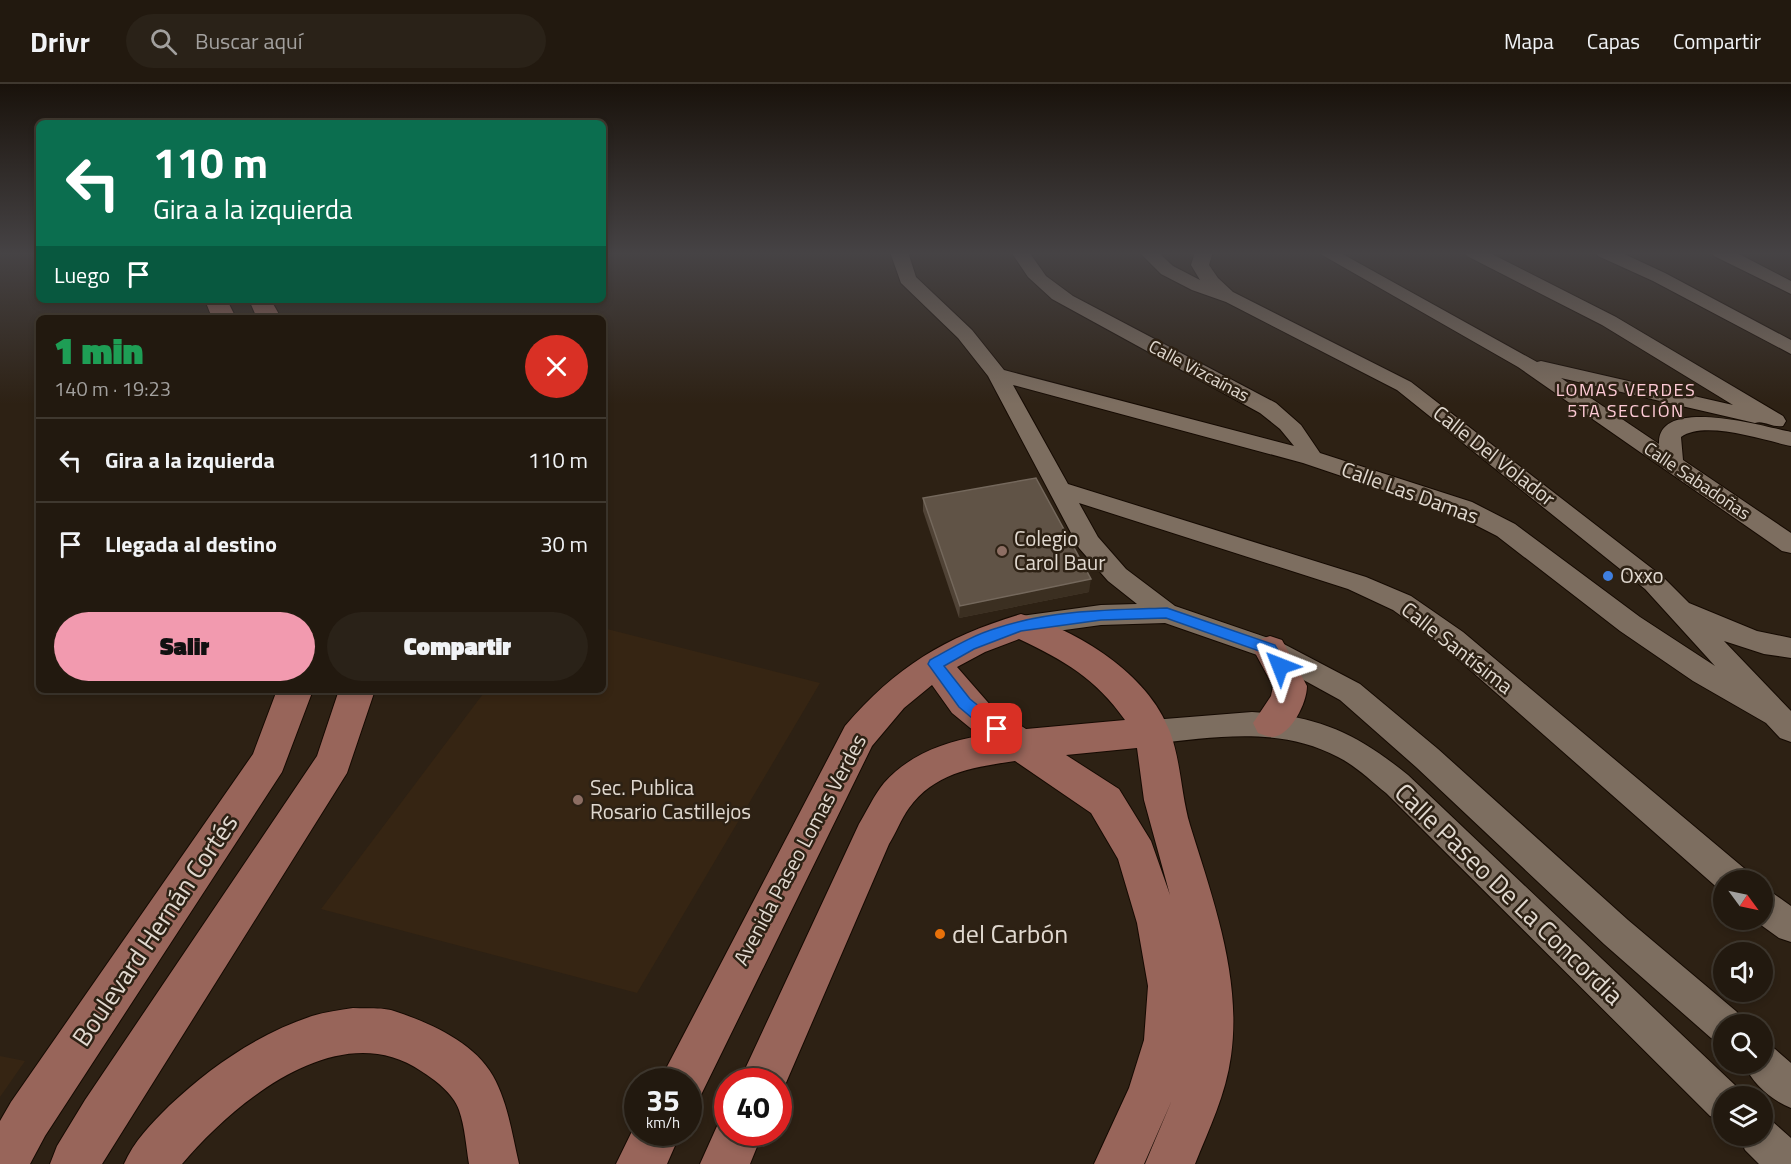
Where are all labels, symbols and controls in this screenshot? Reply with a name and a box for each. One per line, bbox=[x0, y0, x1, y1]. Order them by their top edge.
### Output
search box bbox=[126, 14, 546, 68]
text: Drivr bbox=[30, 20, 90, 63]
text: Buscar aquí bbox=[195, 24, 303, 58]
icon: search bbox=[147, 25, 180, 58]
text: Mapa bbox=[1504, 25, 1554, 57]
text: Capas bbox=[1587, 25, 1640, 57]
text: Compartir bbox=[1673, 25, 1761, 57]
text: 110 m bbox=[153, 130, 268, 194]
icon: left bbox=[54, 144, 132, 222]
text: Gira a la izquierda bbox=[153, 188, 353, 229]
text: Luego bbox=[54, 258, 110, 292]
icon: arrive bbox=[122, 258, 155, 291]
text: 1 min bbox=[54, 323, 143, 378]
street label: Calle Vizcaínas bbox=[1144, 333, 1254, 408]
button: close bbox=[525, 335, 588, 398]
text: 140 m · 19:23 bbox=[54, 373, 171, 404]
district label: LOMAS VERDES 5TA SECCIÓN bbox=[1556, 376, 1696, 424]
street label: Calle Del Volador bbox=[1426, 397, 1563, 513]
street label: Calle Sabadoñas bbox=[1639, 435, 1756, 526]
text: Gira a la izquierda bbox=[105, 443, 275, 477]
text: 110 m bbox=[528, 443, 588, 477]
icon: left bbox=[54, 444, 87, 477]
street label: Calle Las Damas bbox=[1337, 452, 1483, 532]
place label: Colegio Carol Baur bbox=[1014, 522, 1105, 578]
text: Llegada al destino bbox=[105, 527, 277, 561]
text: 30 m bbox=[540, 527, 588, 561]
icon: arrive bbox=[54, 528, 87, 561]
marker: Colegio Carol Baur bbox=[995, 544, 1009, 558]
place label: Oxxo bbox=[1620, 559, 1664, 591]
marker: Oxxo bbox=[1601, 569, 1615, 583]
street label: Calle Santísima bbox=[1395, 593, 1521, 701]
button: Salir bbox=[54, 612, 315, 681]
button: Compartir bbox=[327, 612, 588, 681]
position arrow bbox=[1248, 634, 1312, 698]
pin bbox=[971, 703, 1022, 754]
icon: arrive bbox=[980, 712, 1013, 745]
street label: Avenida Paseo Lomas Verdes bbox=[724, 728, 874, 971]
place label: Sec. Publica Rosario Castillejos bbox=[590, 771, 751, 827]
street label: Calle Paseo De La Concordia bbox=[1386, 774, 1633, 1014]
marker: Sec. Publica Rosario Castillejos bbox=[571, 793, 585, 807]
street label: Boulevard Hernán Cortés bbox=[62, 806, 247, 1054]
north arrow bbox=[1713, 870, 1773, 930]
map controls bbox=[1713, 870, 1773, 1146]
place label: del Carbón bbox=[952, 914, 1068, 953]
marker: del Carbón bbox=[933, 927, 947, 941]
button: sound bbox=[1713, 942, 1773, 1002]
button: search bbox=[1713, 1014, 1773, 1074]
speed limit sign: 40 bbox=[714, 1068, 792, 1146]
text: 35 bbox=[646, 1077, 680, 1123]
button: layers bbox=[1713, 1086, 1773, 1146]
text: km/h bbox=[646, 1111, 680, 1134]

